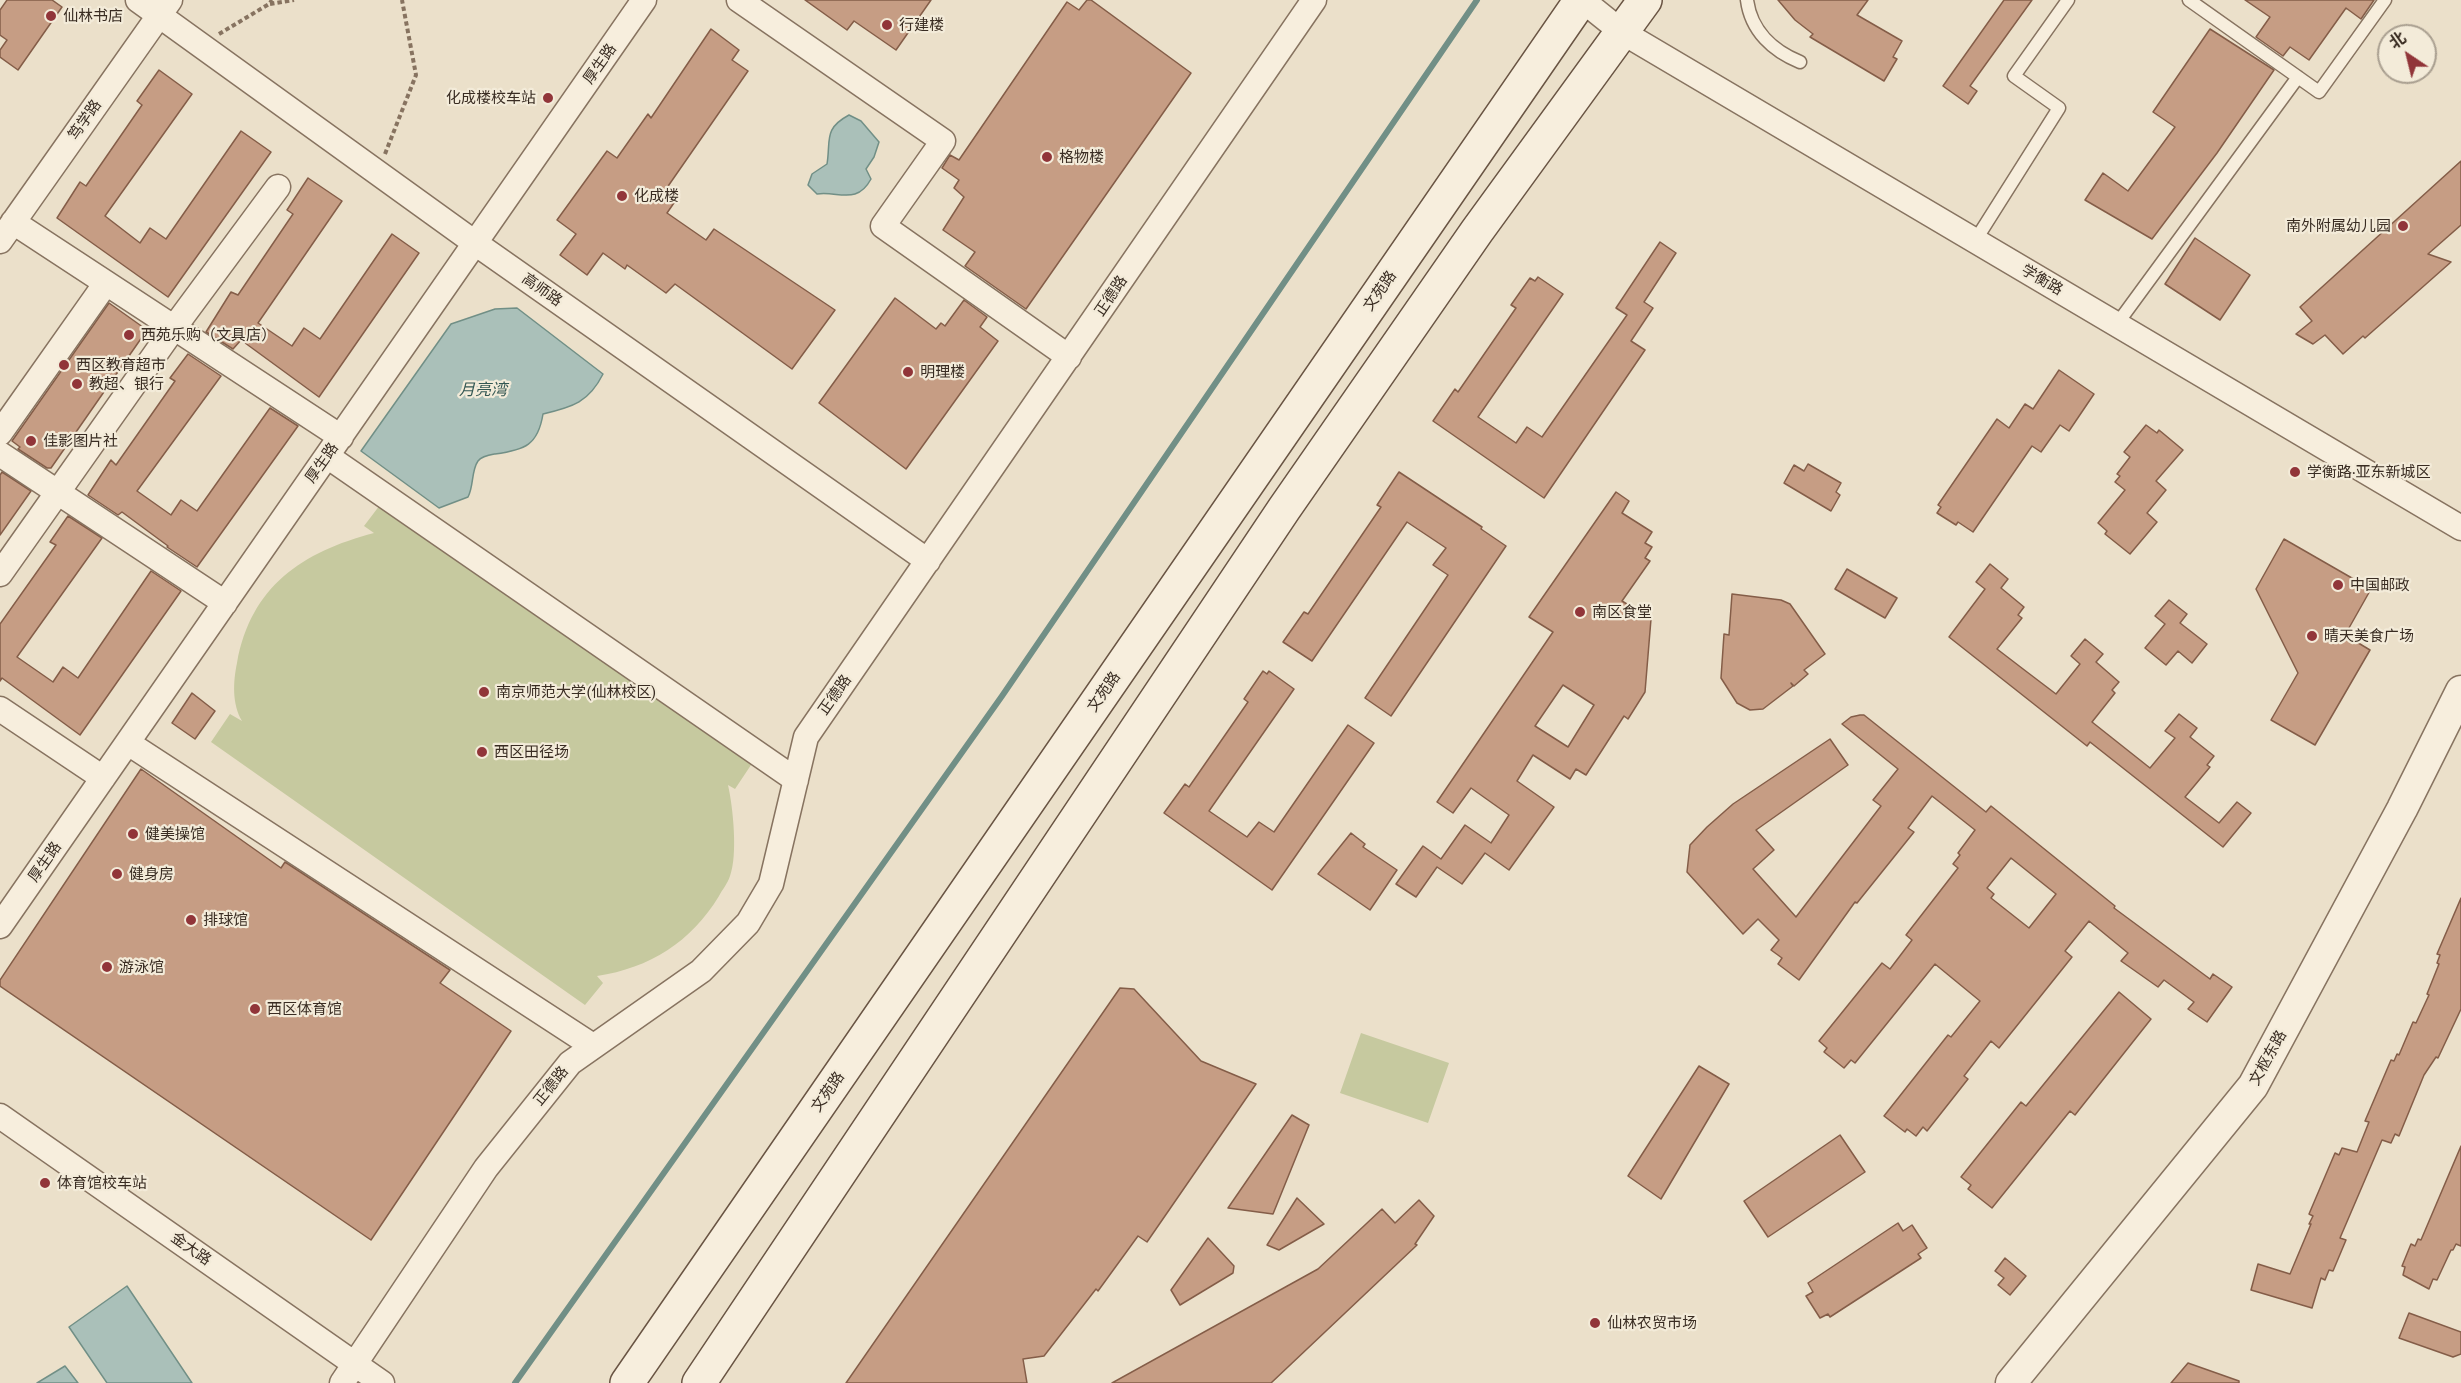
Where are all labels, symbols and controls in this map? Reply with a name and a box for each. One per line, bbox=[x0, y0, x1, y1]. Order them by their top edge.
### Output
place label: 仙林书店 bbox=[63, 7, 123, 25]
marker: 仙林书店 bbox=[44, 9, 58, 23]
place label: 行建楼 bbox=[899, 16, 944, 34]
marker: 行建楼 bbox=[880, 18, 894, 32]
north arrow bbox=[2377, 24, 2437, 84]
text: 北 bbox=[2386, 29, 2409, 52]
street label: 厚生路 bbox=[580, 40, 620, 88]
place label: 化成楼校车站 bbox=[446, 89, 536, 107]
marker: 化成楼校车站 bbox=[541, 91, 555, 105]
street label: 笃学路 bbox=[65, 96, 105, 144]
place label: 格物楼 bbox=[1059, 148, 1104, 166]
marker: 格物楼 bbox=[1040, 150, 1054, 164]
place label: 化成楼 bbox=[634, 187, 679, 205]
marker: 化成楼 bbox=[615, 189, 629, 203]
place label: 南外附属幼儿园 bbox=[2286, 217, 2391, 235]
marker: 南外附属幼儿园 bbox=[2396, 219, 2410, 233]
street label: 学衡路 bbox=[2018, 261, 2066, 299]
street label: 文苑路 bbox=[1360, 267, 1400, 315]
street label: 高师路 bbox=[518, 270, 566, 310]
street label: 正德路 bbox=[1091, 272, 1131, 320]
place label: 西苑乐购（文具店） bbox=[141, 326, 276, 344]
marker: 西苑乐购（文具店） bbox=[122, 328, 136, 342]
place label: 西区教育超市 bbox=[76, 356, 166, 374]
marker: 西区教育超市 bbox=[57, 358, 71, 372]
place label: 明理楼 bbox=[920, 363, 965, 381]
marker: 明理楼 bbox=[901, 365, 915, 379]
place label: 教超、银行 bbox=[89, 375, 164, 393]
marker: 教超、银行 bbox=[70, 377, 84, 391]
water label: 月亮湾 bbox=[459, 380, 507, 400]
place label: 佳影图片社 bbox=[43, 432, 118, 450]
marker: 佳影图片社 bbox=[24, 434, 38, 448]
street label: 厚生路 bbox=[302, 439, 342, 487]
place label: 学衡路·亚东新城区 bbox=[2307, 463, 2431, 481]
marker: 学衡路·亚东新城区 bbox=[2288, 465, 2302, 479]
place label: 中国邮政 bbox=[2350, 576, 2410, 594]
marker: 中国邮政 bbox=[2331, 578, 2345, 592]
place label: 南区食堂 bbox=[1592, 603, 1652, 621]
marker: 南区食堂 bbox=[1573, 605, 1587, 619]
place label: 晴天美食广场 bbox=[2324, 627, 2414, 645]
marker: 晴天美食广场 bbox=[2305, 629, 2319, 643]
street label: 文苑路 bbox=[1084, 668, 1124, 716]
street label: 正德路 bbox=[815, 671, 855, 719]
place label: 南京师范大学(仙林校区) bbox=[496, 683, 657, 701]
marker: 南京师范大学(仙林校区) bbox=[477, 685, 491, 699]
place label: 西区田径场 bbox=[494, 743, 569, 761]
marker: 西区田径场 bbox=[475, 745, 489, 759]
place label: 健美操馆 bbox=[145, 825, 205, 843]
marker: 健美操馆 bbox=[126, 827, 140, 841]
street label: 厚生路 bbox=[25, 838, 65, 886]
place label: 健身房 bbox=[129, 865, 174, 883]
marker: 健身房 bbox=[110, 867, 124, 881]
place label: 排球馆 bbox=[203, 911, 248, 929]
marker: 排球馆 bbox=[184, 913, 198, 927]
place label: 游泳馆 bbox=[119, 958, 164, 976]
marker: 游泳馆 bbox=[100, 960, 114, 974]
place label: 西区体育馆 bbox=[267, 1000, 342, 1018]
marker: 西区体育馆 bbox=[248, 1002, 262, 1016]
street label: 文枢东路 bbox=[2246, 1027, 2290, 1089]
street label: 正德路 bbox=[530, 1063, 572, 1109]
street label: 文苑路 bbox=[808, 1068, 848, 1116]
place label: 体育馆校车站 bbox=[57, 1174, 147, 1192]
marker: 体育馆校车站 bbox=[38, 1176, 52, 1190]
street label: 金大路 bbox=[167, 1229, 215, 1269]
place label: 仙林农贸市场 bbox=[1607, 1314, 1697, 1332]
marker: 仙林农贸市场 bbox=[1588, 1316, 1602, 1330]

